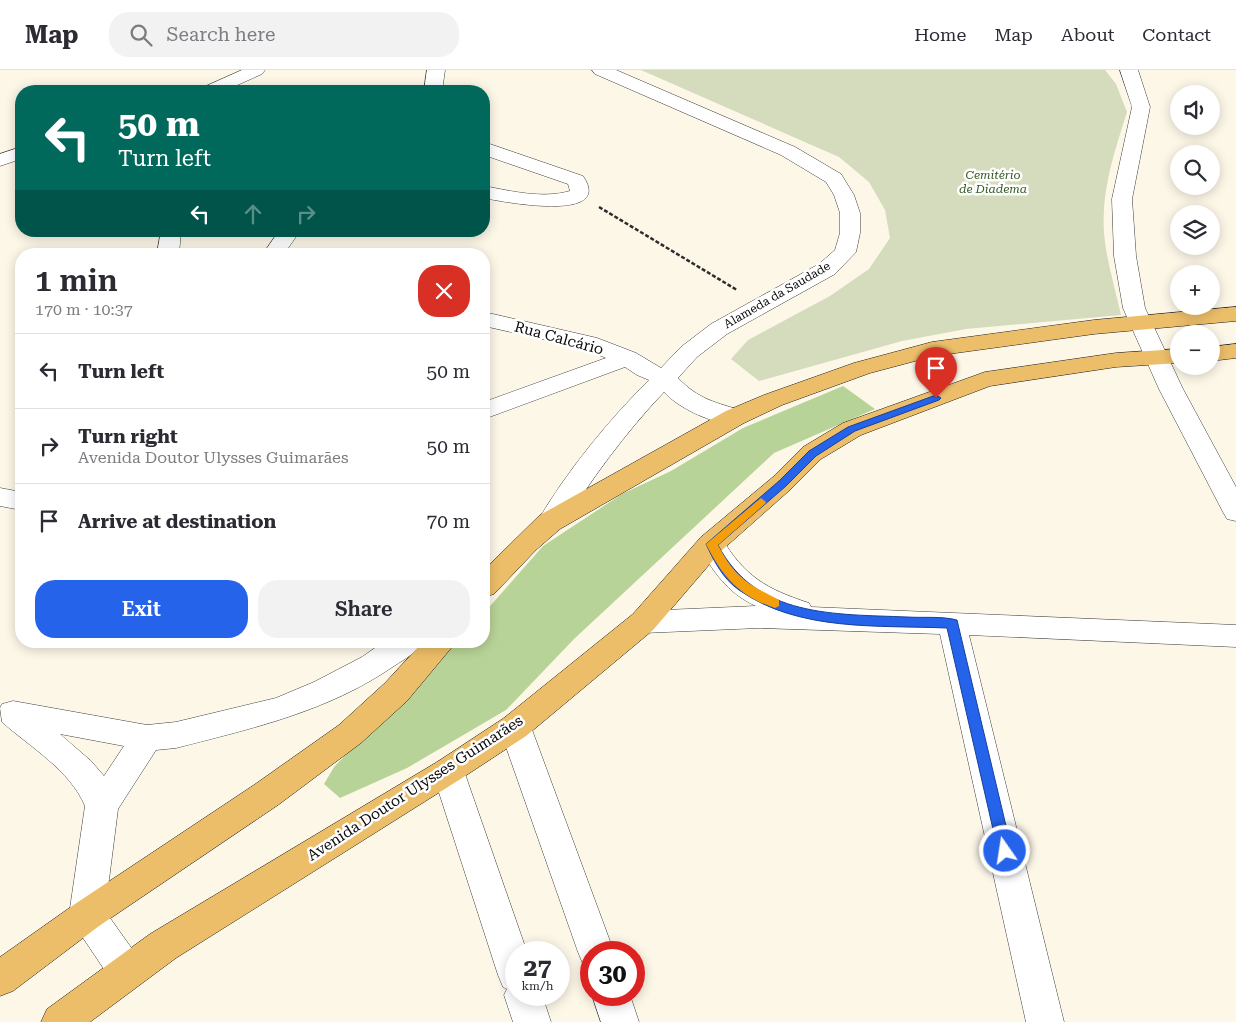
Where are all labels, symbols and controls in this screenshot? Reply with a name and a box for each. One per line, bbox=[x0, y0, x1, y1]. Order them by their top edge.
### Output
search box bbox=[109, 12, 459, 57]
text: Map bbox=[25, 21, 79, 49]
icon: search bbox=[127, 21, 155, 49]
text: Search here bbox=[167, 23, 275, 46]
text: Home bbox=[914, 24, 966, 45]
text: Map bbox=[994, 24, 1033, 45]
text: About bbox=[1061, 24, 1114, 45]
text: Contact bbox=[1142, 24, 1211, 45]
map controls bbox=[1170, 85, 1220, 375]
button: sound bbox=[1170, 85, 1220, 135]
text: 50 m bbox=[118, 104, 200, 145]
icon: left bbox=[35, 105, 100, 170]
button: search bbox=[1170, 145, 1220, 195]
text: Turn left bbox=[118, 146, 211, 171]
park label: Cemitério de Diadema bbox=[959, 168, 1027, 196]
icon: left bbox=[186, 200, 214, 228]
icon: ahead bbox=[239, 200, 267, 228]
icon: right bbox=[292, 200, 320, 228]
button: layers bbox=[1170, 205, 1220, 255]
street label: Alameda da Saudade bbox=[721, 259, 833, 331]
text: 1 min bbox=[35, 263, 118, 298]
button: close bbox=[418, 265, 470, 317]
button: + bbox=[1170, 265, 1220, 315]
text: 170 m · 10:37 bbox=[35, 300, 133, 319]
street label: Rua Calcário bbox=[512, 317, 606, 359]
button: − bbox=[1170, 325, 1220, 375]
pin bbox=[915, 347, 957, 398]
icon: arrive bbox=[922, 354, 950, 382]
icon: left bbox=[35, 357, 63, 385]
text: Turn left bbox=[78, 360, 164, 383]
text: 50 m bbox=[427, 360, 470, 383]
text: Turn right bbox=[78, 425, 178, 448]
icon: right bbox=[35, 432, 63, 460]
text: 50 m bbox=[427, 435, 470, 458]
text: Avenida Doutor Ulysses Guimarães bbox=[78, 448, 348, 467]
icon: arrive bbox=[35, 507, 63, 535]
text: Arrive at destination bbox=[78, 510, 276, 533]
text: 70 m bbox=[427, 510, 470, 533]
button: Exit bbox=[35, 580, 248, 638]
button: Share bbox=[258, 580, 470, 638]
street label: Avenida Doutor Ulysses Guimarães bbox=[304, 711, 526, 865]
position arrow bbox=[978, 824, 1030, 876]
speed limit sign: 30 bbox=[580, 941, 645, 1006]
text: 27 bbox=[523, 953, 552, 982]
text: km/h bbox=[521, 979, 554, 993]

